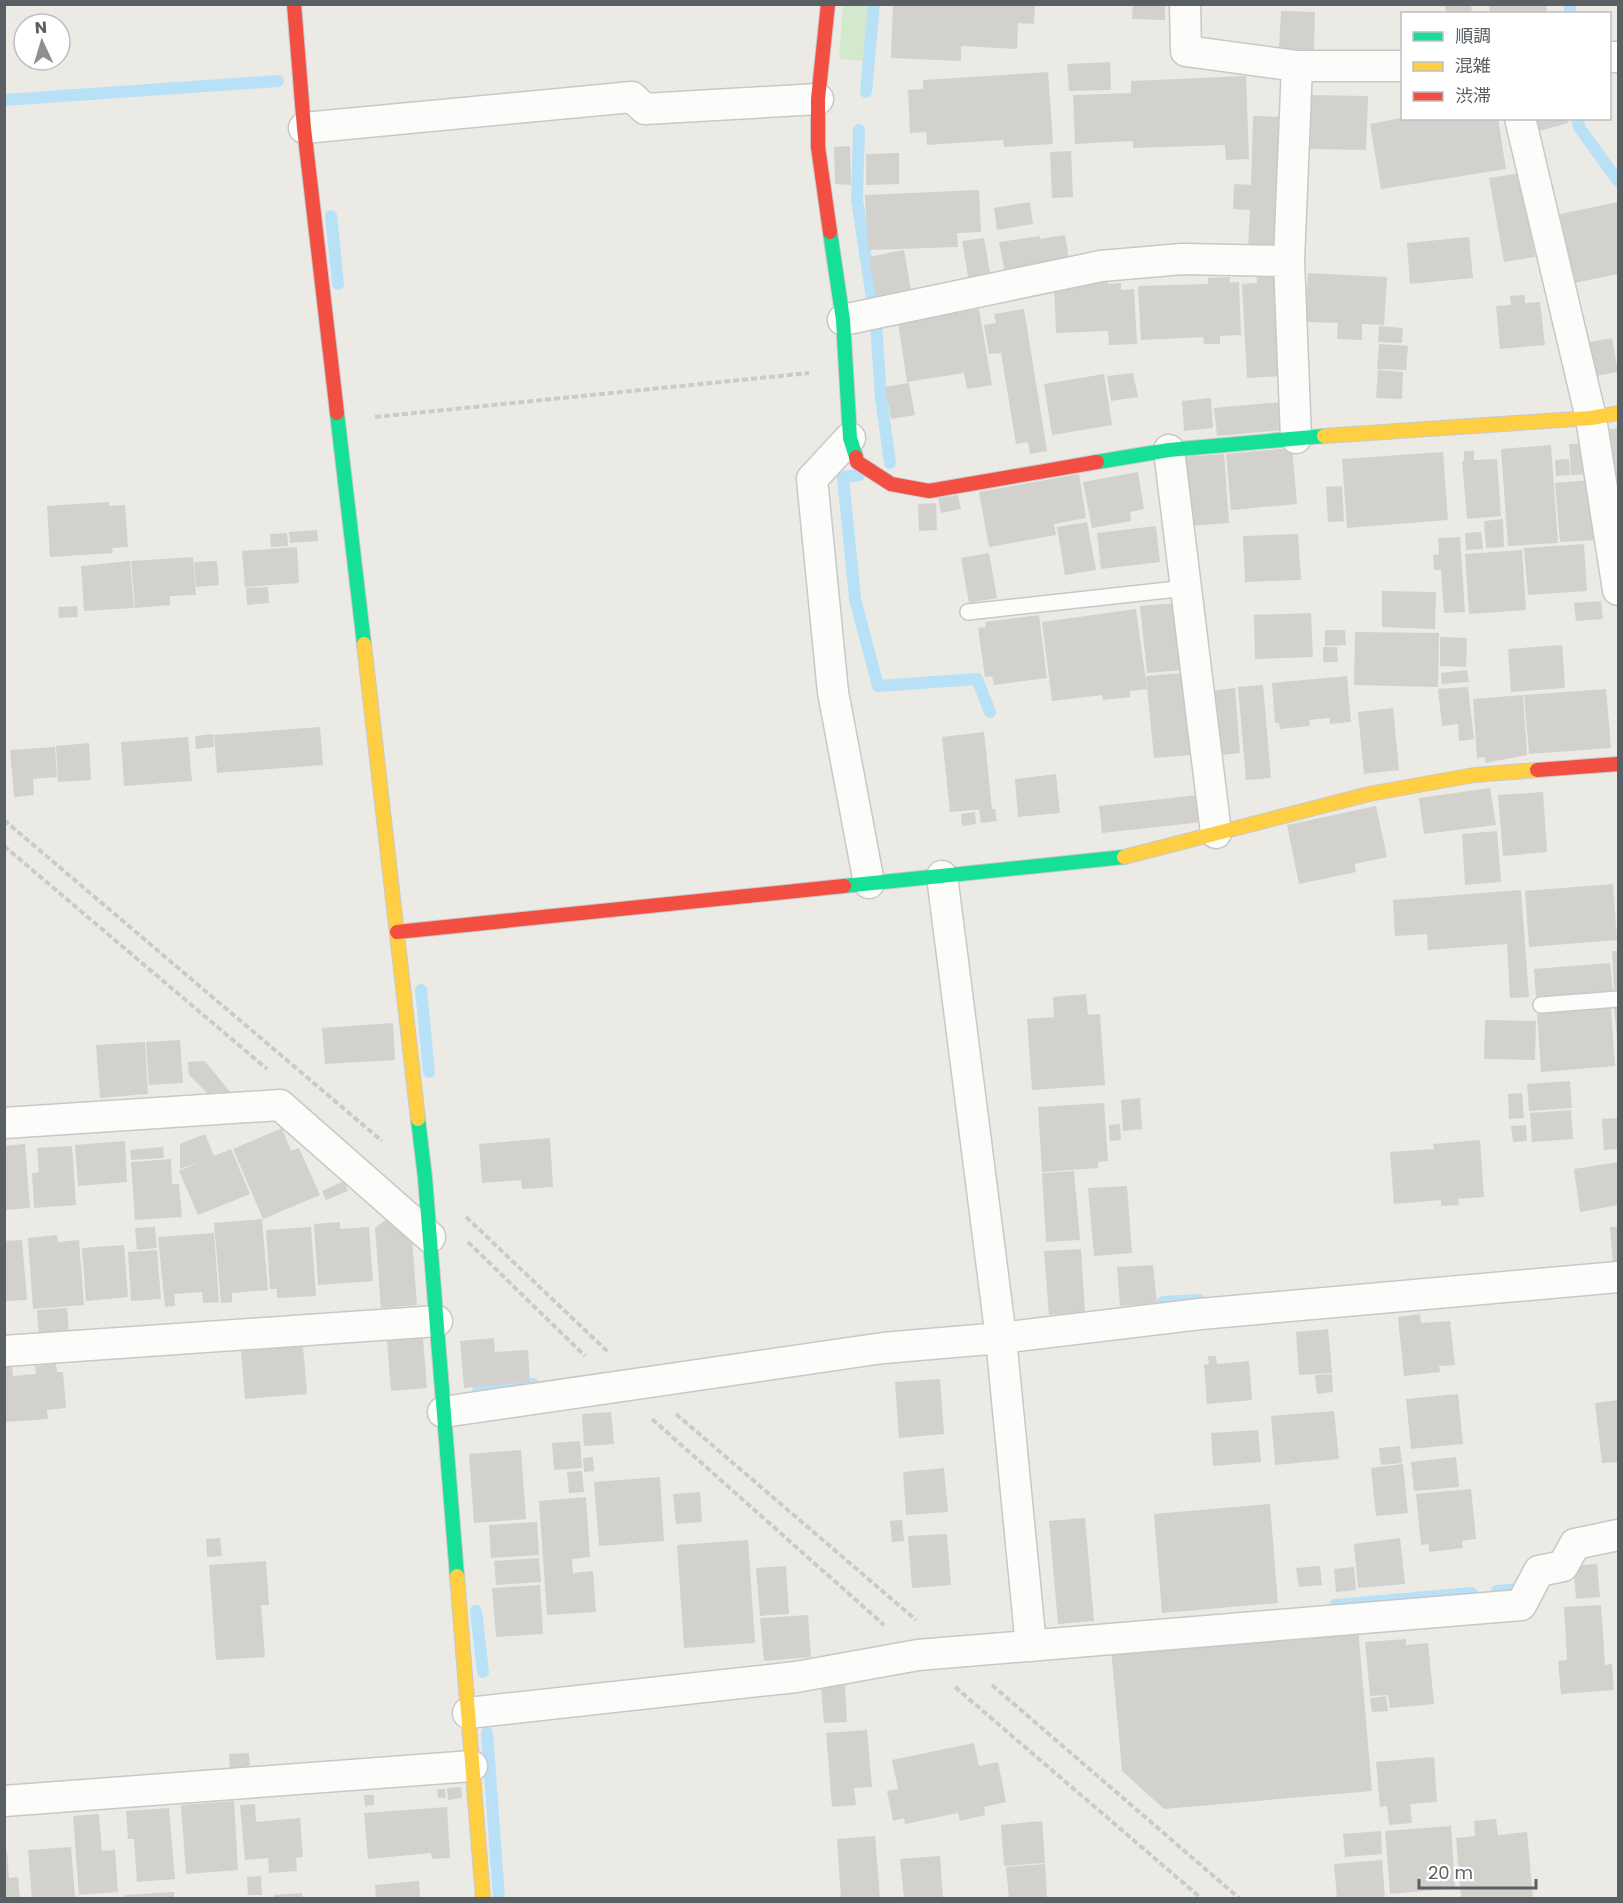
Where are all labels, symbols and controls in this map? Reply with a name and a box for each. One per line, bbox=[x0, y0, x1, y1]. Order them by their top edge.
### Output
north arrow bbox=[12, 12, 72, 72]
legend bbox=[1401, 12, 1611, 120]
text: N bbox=[34, 16, 48, 39]
text: 順調 bbox=[1455, 23, 1491, 48]
text: 混雑 bbox=[1455, 53, 1491, 78]
text: 渋滞 bbox=[1455, 83, 1491, 108]
scale bar bbox=[1419, 1852, 1536, 1890]
text: 20 m bbox=[1428, 1860, 1473, 1885]

